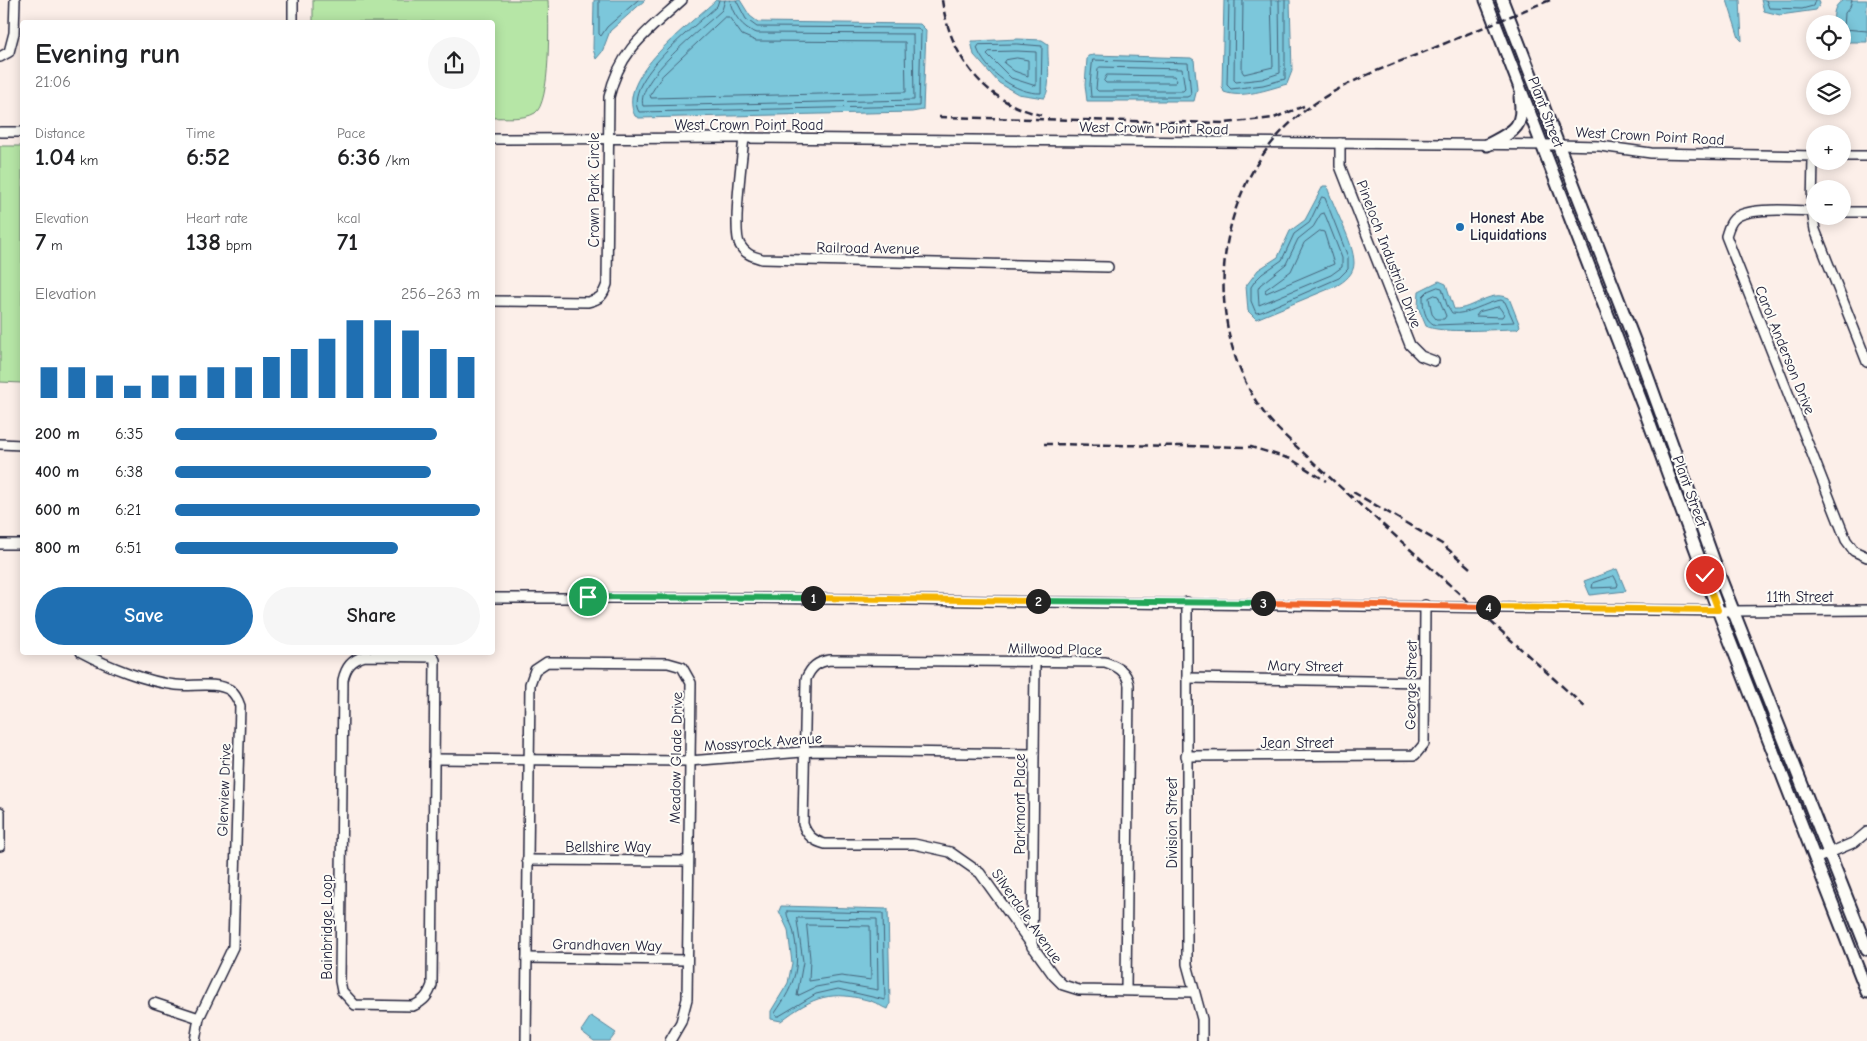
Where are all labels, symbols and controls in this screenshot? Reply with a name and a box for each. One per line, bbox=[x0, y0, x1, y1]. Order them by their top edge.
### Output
map controls bbox=[1806, 15, 1851, 225]
button: locate bbox=[1806, 15, 1851, 60]
button: share bbox=[428, 37, 480, 89]
text: Evening run bbox=[35, 38, 180, 70]
button: layers bbox=[1806, 70, 1851, 115]
text: 21:06 bbox=[35, 73, 71, 91]
street label: Plant Street bbox=[1524, 74, 1568, 151]
street label: West Crown Point Road bbox=[674, 116, 824, 134]
street label: West Crown Point Road bbox=[1079, 118, 1229, 138]
street label: West Crown Point Road bbox=[1575, 123, 1725, 149]
text: Distance bbox=[35, 125, 85, 142]
text: Time bbox=[186, 125, 215, 142]
text: Pace bbox=[337, 125, 365, 142]
button: + bbox=[1806, 125, 1851, 170]
street label: Crown Park Circle bbox=[585, 132, 603, 247]
text: 1.04 bbox=[35, 142, 75, 171]
text: 6:52 bbox=[186, 142, 230, 171]
text: 6:36 bbox=[337, 142, 381, 171]
text: km bbox=[75, 152, 98, 169]
text: /km bbox=[381, 152, 410, 169]
street label: Pineloch Industrial Drive bbox=[1352, 177, 1426, 331]
button: − bbox=[1806, 180, 1851, 225]
place label: Honest Abe Liquidations bbox=[1470, 209, 1547, 244]
text: Elevation bbox=[35, 210, 89, 227]
text: Heart rate bbox=[186, 210, 248, 227]
text: kcal bbox=[337, 210, 361, 227]
marker: Honest Abe Liquidations bbox=[1454, 221, 1466, 233]
text: 7 bbox=[35, 227, 46, 256]
text: 138 bbox=[186, 227, 221, 256]
text: 71 bbox=[337, 227, 358, 256]
text: m bbox=[46, 237, 63, 254]
text: bpm bbox=[221, 237, 252, 254]
street label: Railroad Avenue bbox=[816, 238, 920, 258]
street label: Carol Anderson Drive bbox=[1751, 283, 1819, 417]
text: Elevation bbox=[35, 285, 96, 303]
text: 256–263 m bbox=[401, 285, 480, 303]
text: 200 m bbox=[35, 425, 80, 443]
text: 6:35 bbox=[115, 425, 143, 443]
street label: Plant Street bbox=[1669, 453, 1711, 530]
text: 400 m bbox=[35, 463, 79, 481]
text: 6:38 bbox=[115, 463, 143, 481]
text: 600 m bbox=[35, 501, 80, 519]
text: 6:21 bbox=[115, 501, 141, 519]
text: 800 m bbox=[35, 539, 80, 557]
text: 6:51 bbox=[115, 539, 142, 557]
pin bbox=[1684, 554, 1726, 596]
icon: check bbox=[1691, 561, 1719, 589]
pin bbox=[567, 576, 609, 618]
icon: arrive bbox=[574, 583, 602, 611]
pin: 1 bbox=[800, 586, 826, 610]
button: Save bbox=[35, 587, 253, 645]
button: Share bbox=[263, 587, 480, 645]
pin: 2 bbox=[1026, 588, 1050, 614]
street label: 11th Street bbox=[1767, 588, 1834, 606]
text: 1 bbox=[811, 590, 816, 607]
pin: 3 bbox=[1250, 590, 1276, 616]
text: 2 bbox=[1035, 593, 1042, 610]
pin: 4 bbox=[1476, 594, 1500, 620]
text: 3 bbox=[1260, 595, 1267, 612]
text: 4 bbox=[1485, 599, 1492, 616]
street label: Millwood Place bbox=[1008, 639, 1103, 659]
street label: George Street bbox=[1401, 639, 1421, 730]
street label: Mary Street bbox=[1267, 656, 1344, 676]
street label: Meadow Glade Drive bbox=[666, 691, 686, 824]
street label: Mossyrock Avenue bbox=[703, 729, 823, 755]
street label: Jean Street bbox=[1261, 734, 1334, 752]
street label: Glenview Drive bbox=[213, 743, 235, 837]
street label: Parkmont Place bbox=[1011, 753, 1029, 854]
street label: Division Street bbox=[1163, 777, 1181, 868]
street label: Bellshire Way bbox=[565, 838, 651, 856]
street label: Silverdale Avenue bbox=[988, 865, 1067, 967]
street label: Bainbridge Loop bbox=[318, 874, 336, 980]
street label: Grandhaven Way bbox=[552, 935, 662, 955]

